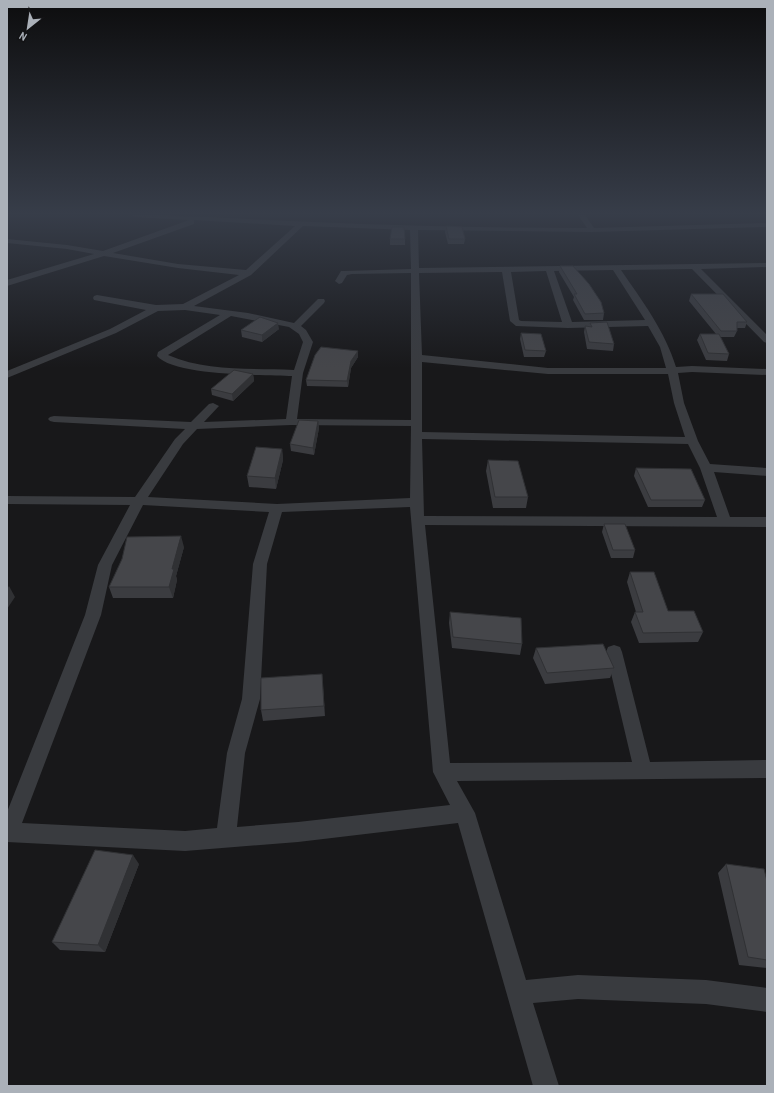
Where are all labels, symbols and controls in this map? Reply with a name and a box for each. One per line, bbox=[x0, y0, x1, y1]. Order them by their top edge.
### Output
north arrow bbox=[8, 8, 48, 48]
text: N bbox=[17, 29, 29, 44]

